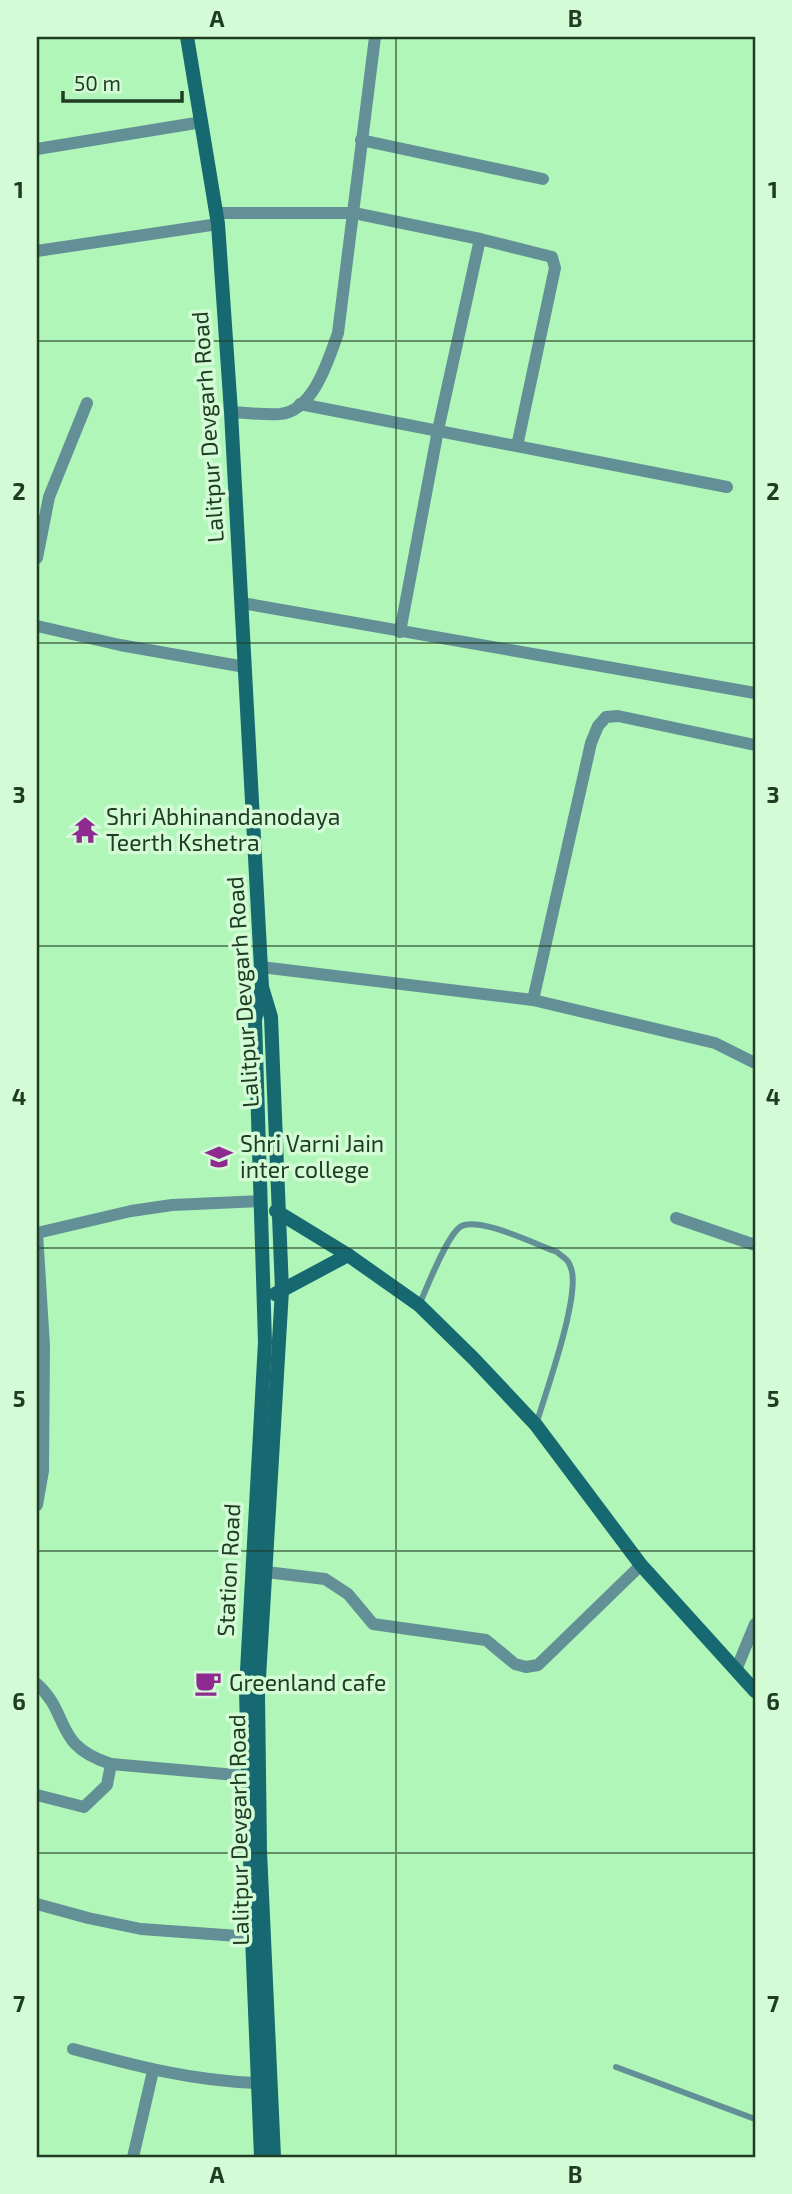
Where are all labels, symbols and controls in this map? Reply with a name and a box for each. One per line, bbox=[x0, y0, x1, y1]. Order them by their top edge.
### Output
text: A bbox=[209, 4, 225, 32]
text: B bbox=[568, 4, 582, 32]
scale bar bbox=[63, 60, 182, 104]
text: 50 m bbox=[74, 70, 121, 95]
text: 1 bbox=[14, 175, 24, 203]
text: 1 bbox=[768, 175, 778, 203]
street label: Lalitpur Devgarh Road bbox=[185, 311, 229, 544]
text: 2 bbox=[12, 477, 26, 505]
text: 2 bbox=[766, 477, 780, 505]
text: 3 bbox=[12, 780, 26, 808]
text: 3 bbox=[766, 780, 780, 808]
place label: Shri Abhinandanodaya Teerth Kshetra bbox=[106, 802, 340, 856]
temple icon: Shri Abhinandanodaya Teerth Kshetra bbox=[70, 815, 100, 845]
street label: Lalitpur Devgarh Road bbox=[220, 876, 264, 1109]
text: 4 bbox=[12, 1082, 26, 1110]
text: 4 bbox=[766, 1082, 780, 1110]
place label: Shri Varni Jain inter college bbox=[240, 1129, 384, 1183]
school or university icon: Shri Varni Jain inter college bbox=[204, 1142, 234, 1172]
text: 5 bbox=[13, 1384, 25, 1412]
text: 5 bbox=[767, 1384, 779, 1412]
street label: Station Road bbox=[211, 1503, 245, 1637]
cafe icon: Greenland cafe bbox=[193, 1668, 223, 1698]
place label: Greenland cafe bbox=[229, 1668, 386, 1696]
text: 6 bbox=[12, 1687, 26, 1715]
text: 6 bbox=[766, 1687, 780, 1715]
street label: Lalitpur Devgarh Road bbox=[222, 1714, 254, 1946]
text: 7 bbox=[13, 1989, 25, 2017]
text: 7 bbox=[767, 1989, 779, 2017]
text: A bbox=[209, 2160, 225, 2188]
text: B bbox=[568, 2160, 582, 2188]

